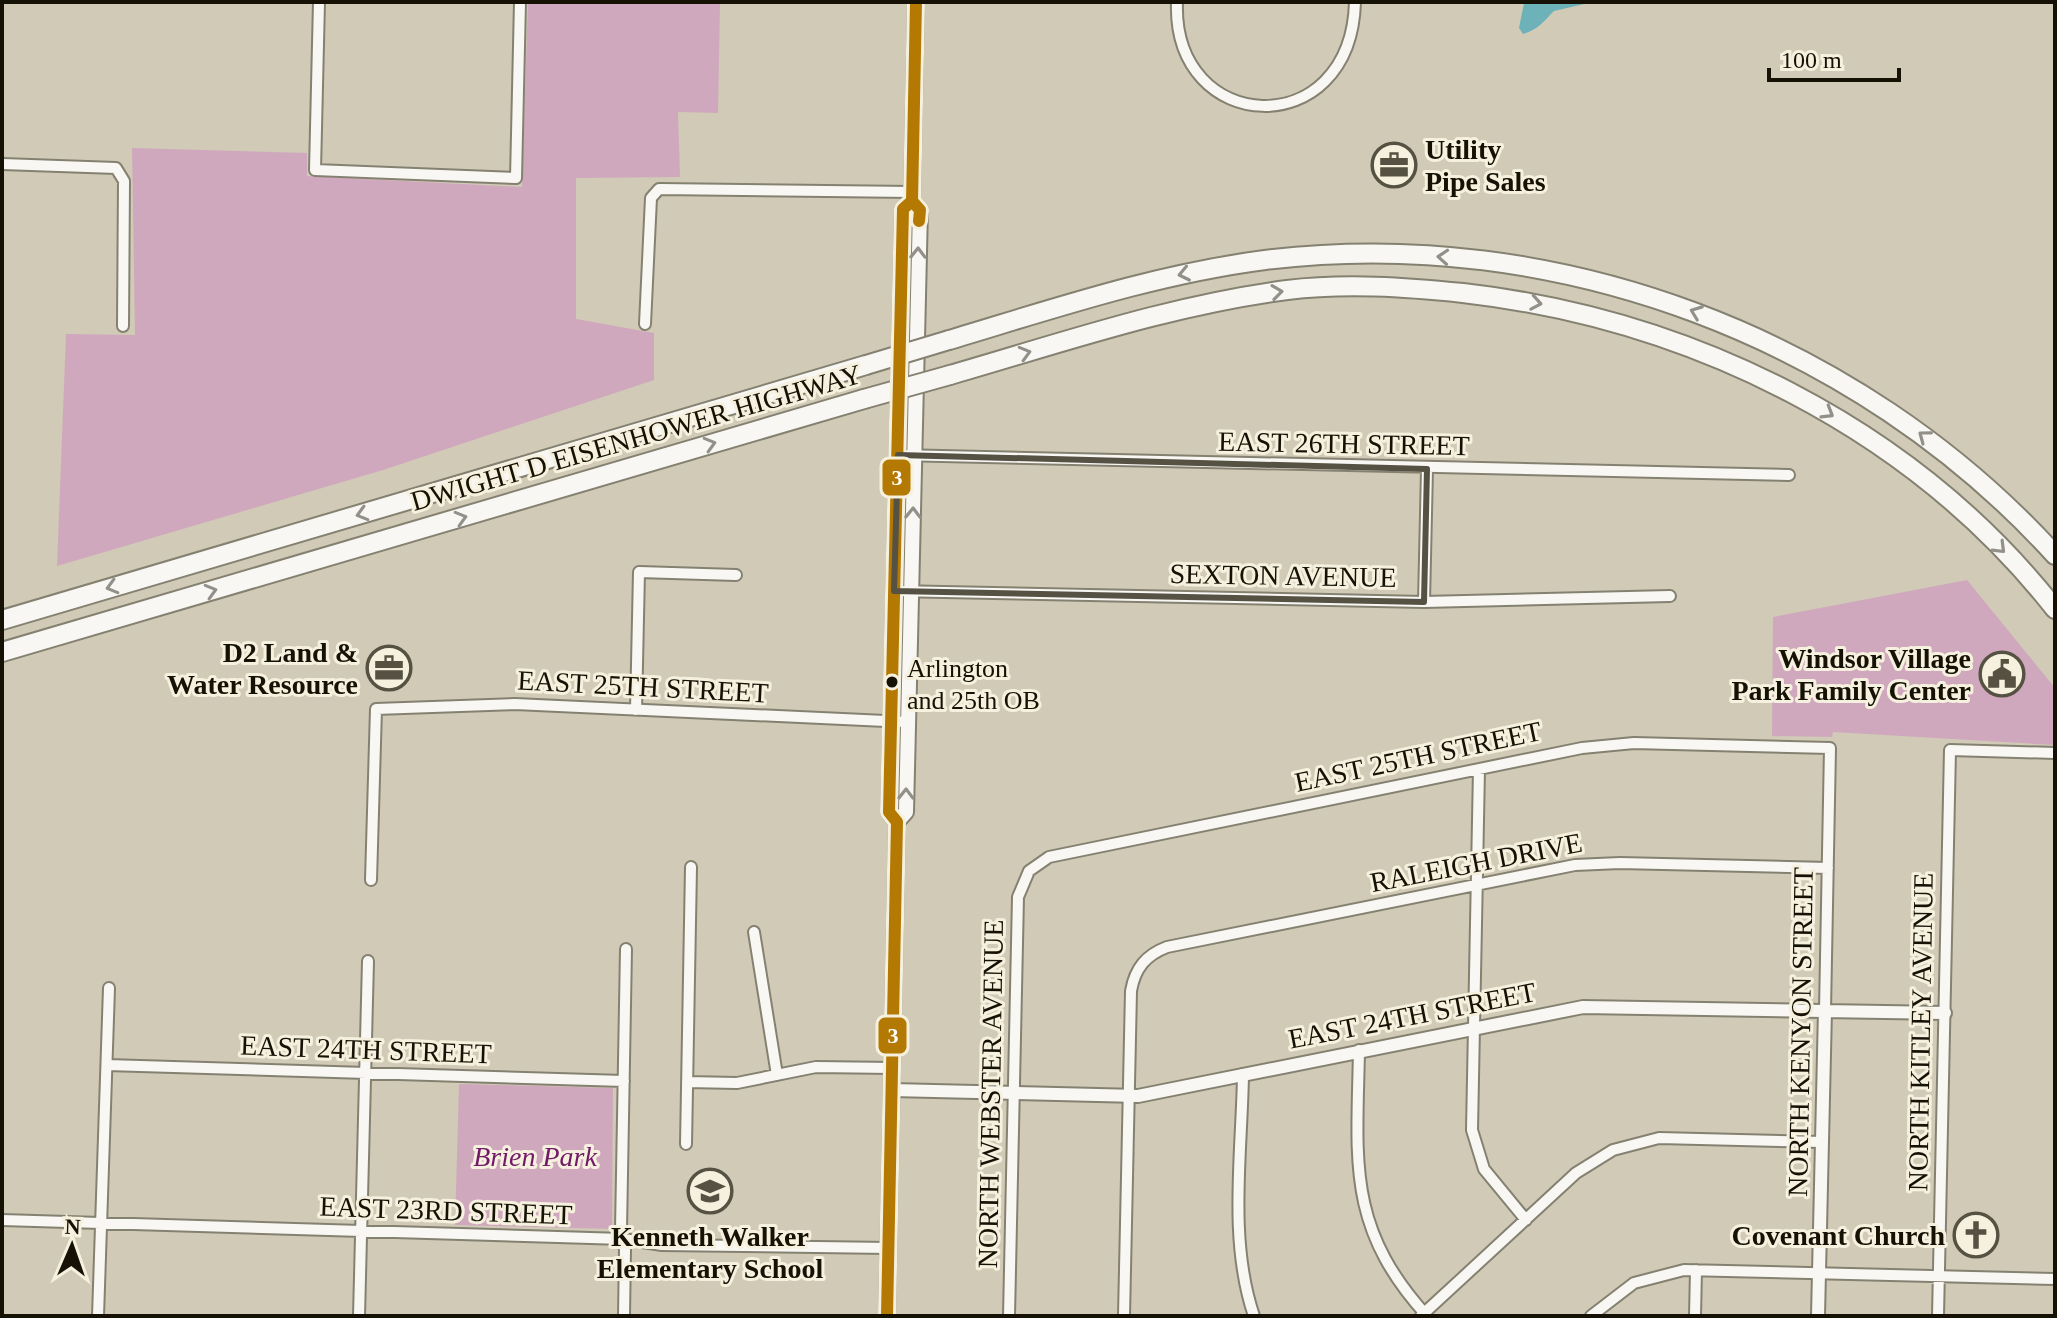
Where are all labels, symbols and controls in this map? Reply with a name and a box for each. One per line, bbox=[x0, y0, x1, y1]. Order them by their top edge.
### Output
scale bar bbox=[1769, 32, 1899, 82]
text: 100 m bbox=[1781, 47, 1842, 73]
place label: Utility Pipe Sales bbox=[1425, 134, 1546, 197]
office icon: Utility Pipe Sales bbox=[1370, 141, 1418, 189]
one-way arrow bbox=[910, 246, 927, 259]
one-way arrow bbox=[1436, 249, 1449, 266]
one-way arrow bbox=[1178, 265, 1192, 282]
one-way arrow bbox=[1270, 284, 1284, 301]
one-way arrow bbox=[1529, 294, 1543, 311]
one-way arrow bbox=[1690, 306, 1704, 322]
one-way arrow bbox=[1017, 346, 1031, 362]
street label: DWIGHT D EISENHOWER HIGHWAY bbox=[407, 358, 865, 517]
one-way arrow bbox=[1819, 404, 1834, 419]
street label: EAST 26TH STREET bbox=[1218, 426, 1470, 461]
one-way arrow bbox=[1918, 431, 1932, 446]
one-way arrow bbox=[703, 437, 717, 453]
line badge: 3 bbox=[881, 458, 912, 497]
text: 3 bbox=[892, 465, 903, 490]
one-way arrow bbox=[355, 505, 369, 521]
one-way arrow bbox=[904, 506, 921, 519]
one-way arrow bbox=[453, 511, 467, 527]
one-way arrow bbox=[1991, 539, 2005, 554]
street label: SEXTON AVENUE bbox=[1169, 558, 1397, 593]
one-way arrow bbox=[106, 578, 120, 595]
one-way arrow bbox=[204, 584, 218, 600]
place label: D2 Land & Water Resource bbox=[167, 637, 358, 700]
place label: Windsor Village Park Family Center bbox=[1732, 643, 1971, 706]
office icon: D2 Land & Water Resource bbox=[365, 644, 413, 692]
public building icon: Windsor Village Park Family Center bbox=[1978, 650, 2026, 698]
place label: Arlington and 25th OB bbox=[907, 654, 1040, 715]
street label: EAST 25TH STREET bbox=[517, 664, 769, 709]
marker: Arlington and 25th OB bbox=[884, 674, 900, 690]
street label: EAST 25TH STREET bbox=[1292, 715, 1544, 798]
one-way arrow bbox=[897, 787, 915, 800]
street label: RALEIGH DRIVE bbox=[1367, 827, 1585, 898]
street label: NORTH KENYON STREET bbox=[1782, 867, 1819, 1197]
street label: NORTH KITLEY AVENUE bbox=[1902, 872, 1939, 1192]
street label: NORTH WEBSTER AVENUE bbox=[972, 919, 1009, 1269]
street label: EAST 24TH STREET bbox=[1286, 976, 1538, 1055]
line badge: 3 bbox=[877, 1016, 908, 1055]
text: 3 bbox=[888, 1023, 899, 1048]
street label: EAST 24TH STREET bbox=[240, 1030, 492, 1069]
park label: Brien Park bbox=[473, 1141, 597, 1172]
school or university icon: Kenneth Walker Elementary School bbox=[686, 1167, 734, 1215]
street label: EAST 23RD STREET bbox=[319, 1191, 573, 1230]
north arrow bbox=[32, 1206, 112, 1286]
church icon: Covenant Church bbox=[1952, 1211, 2000, 1259]
text: N bbox=[64, 1214, 81, 1239]
place label: Covenant Church bbox=[1732, 1220, 1945, 1251]
place label: Kenneth Walker Elementary School bbox=[597, 1221, 823, 1284]

